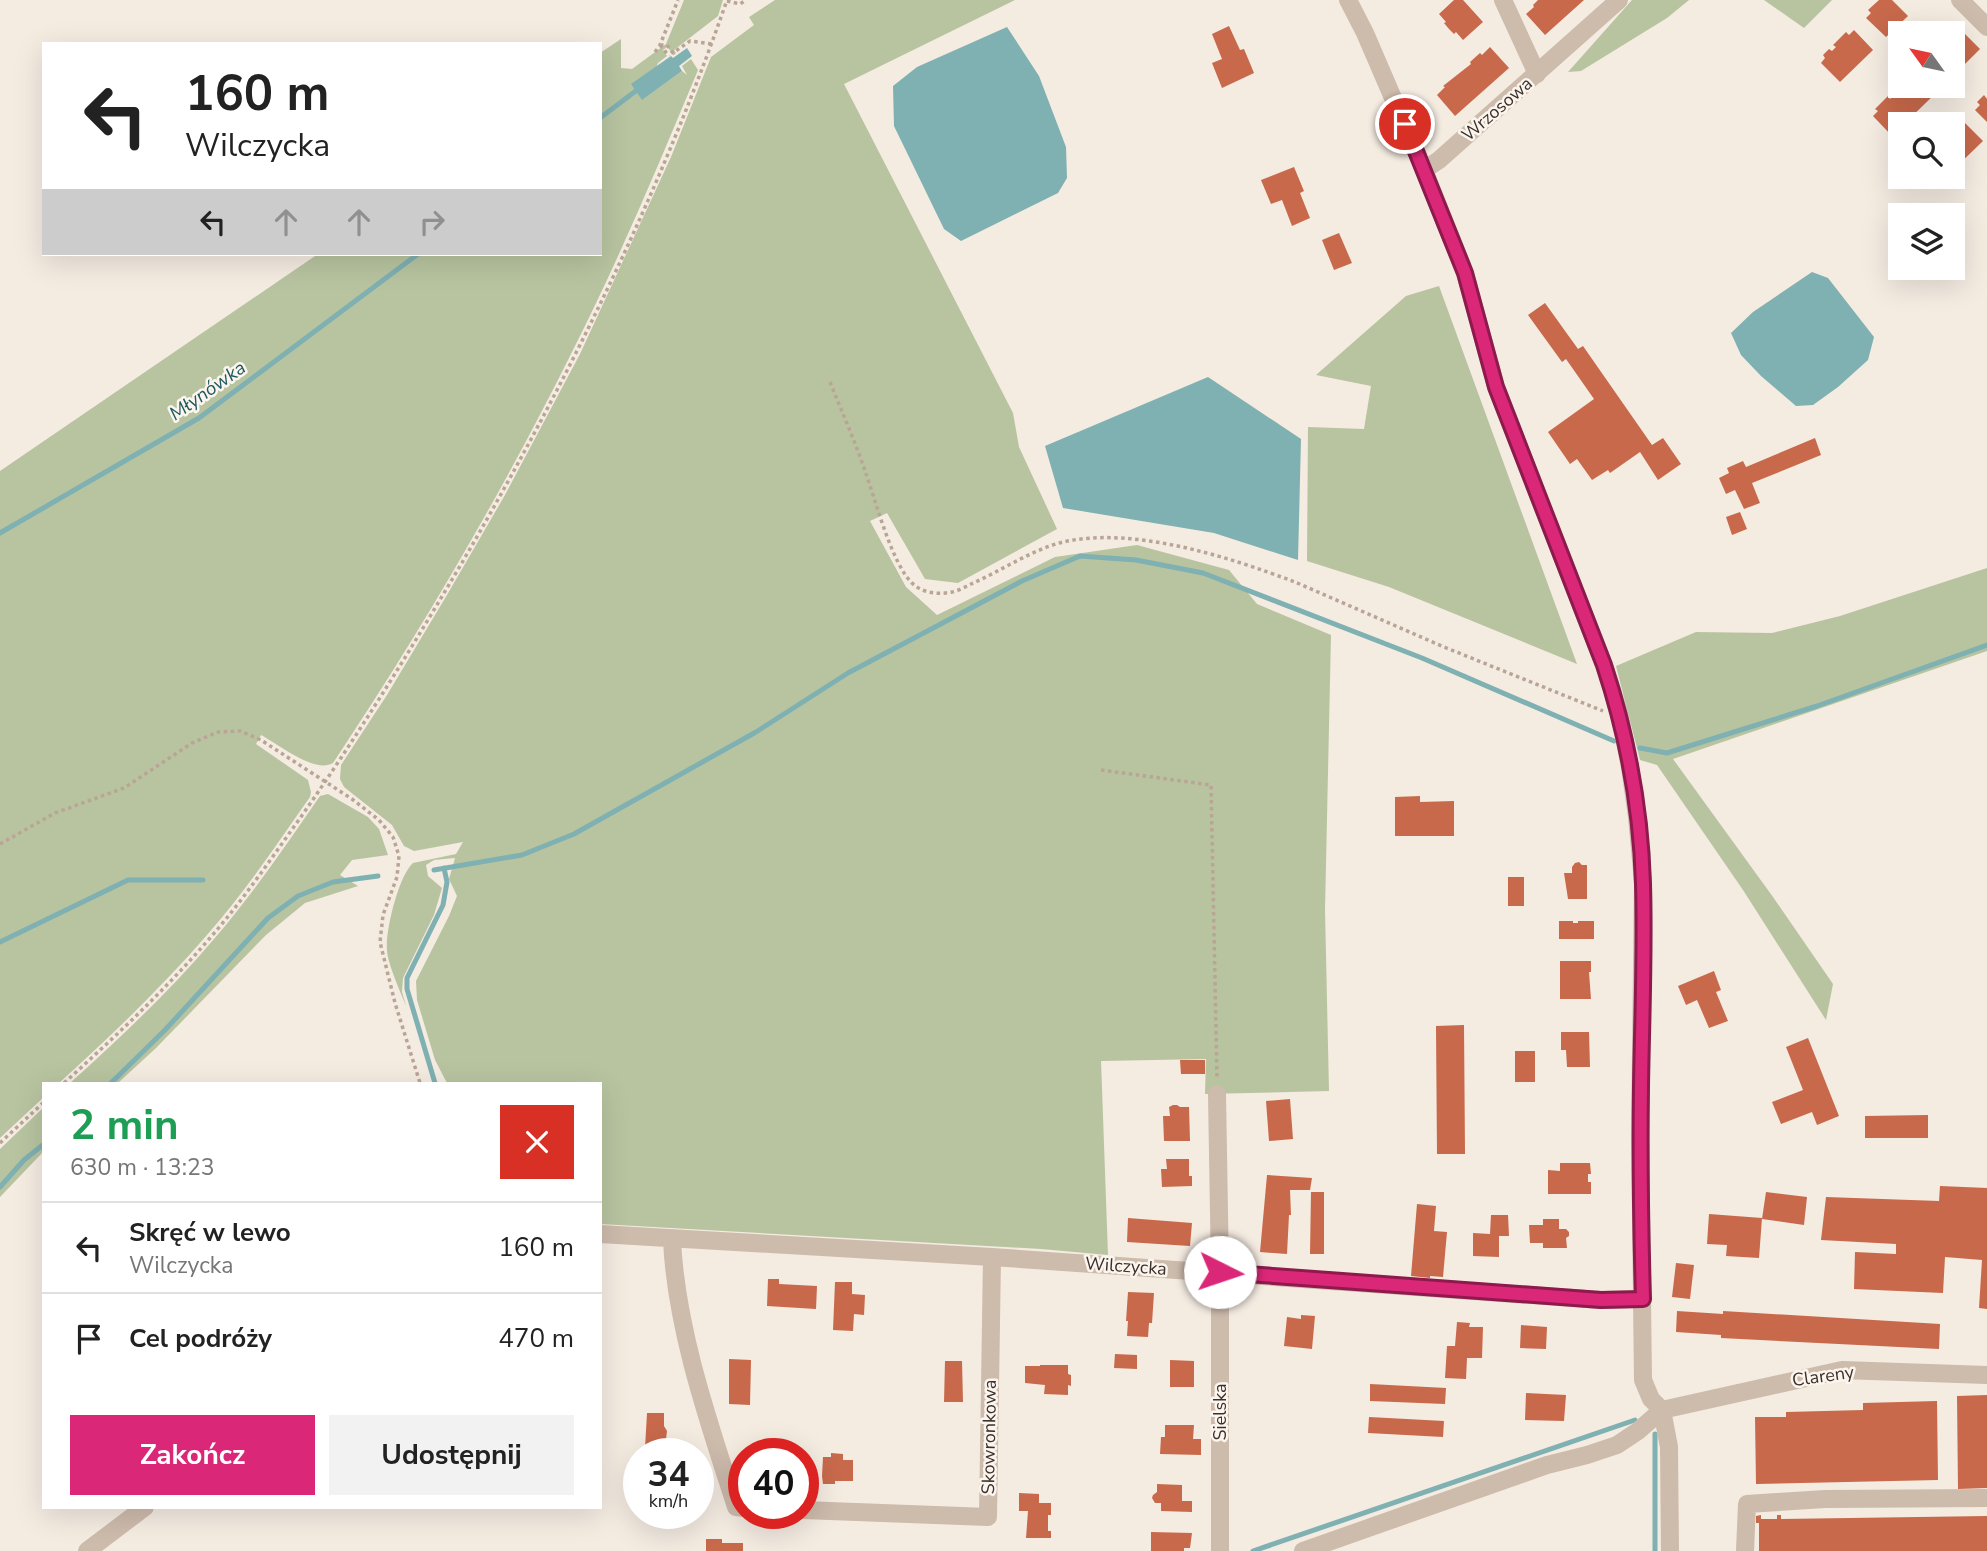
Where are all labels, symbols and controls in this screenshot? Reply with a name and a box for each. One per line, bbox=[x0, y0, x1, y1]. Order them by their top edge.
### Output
north arrow bbox=[1888, 21, 1965, 98]
map controls bbox=[1888, 21, 1965, 280]
text: 160 m bbox=[185, 60, 329, 127]
icon: left bbox=[70, 70, 161, 161]
street label: Wrzosowa bbox=[1456, 72, 1538, 146]
pin bbox=[1375, 94, 1435, 154]
icon: arrive bbox=[1386, 105, 1424, 143]
button: search bbox=[1888, 112, 1965, 189]
text: Wilczycka bbox=[185, 124, 330, 167]
icon: left bbox=[194, 203, 232, 241]
icon: ahead bbox=[267, 203, 305, 241]
icon: ahead bbox=[340, 203, 378, 241]
icon: right bbox=[413, 203, 451, 241]
button: layers bbox=[1888, 203, 1965, 280]
water label: Młynówka bbox=[164, 355, 251, 427]
text: 2 min bbox=[70, 1097, 179, 1154]
button: close bbox=[500, 1105, 574, 1179]
text: 630 m · 13:23 bbox=[70, 1152, 215, 1183]
text: Skręć w lewo bbox=[129, 1215, 291, 1250]
icon: left bbox=[70, 1229, 108, 1267]
text: 160 m bbox=[498, 1230, 574, 1265]
position arrow bbox=[1183, 1235, 1257, 1309]
text: Wilczycka bbox=[129, 1250, 233, 1281]
street label: Wilczycka bbox=[1084, 1251, 1168, 1281]
icon: arrive bbox=[70, 1320, 108, 1358]
text: Cel podróży bbox=[129, 1321, 272, 1356]
text: 470 m bbox=[498, 1321, 574, 1356]
street label: Clareny bbox=[1790, 1360, 1856, 1392]
street label: Skowronkowa bbox=[976, 1380, 1002, 1494]
street label: Sielska bbox=[1208, 1383, 1232, 1441]
button: Zakończ bbox=[70, 1415, 315, 1495]
button: Udostępnij bbox=[329, 1415, 574, 1495]
speed limit sign: 40 bbox=[728, 1438, 819, 1529]
text: 34 bbox=[647, 1451, 690, 1498]
text: km/h bbox=[649, 1489, 688, 1513]

